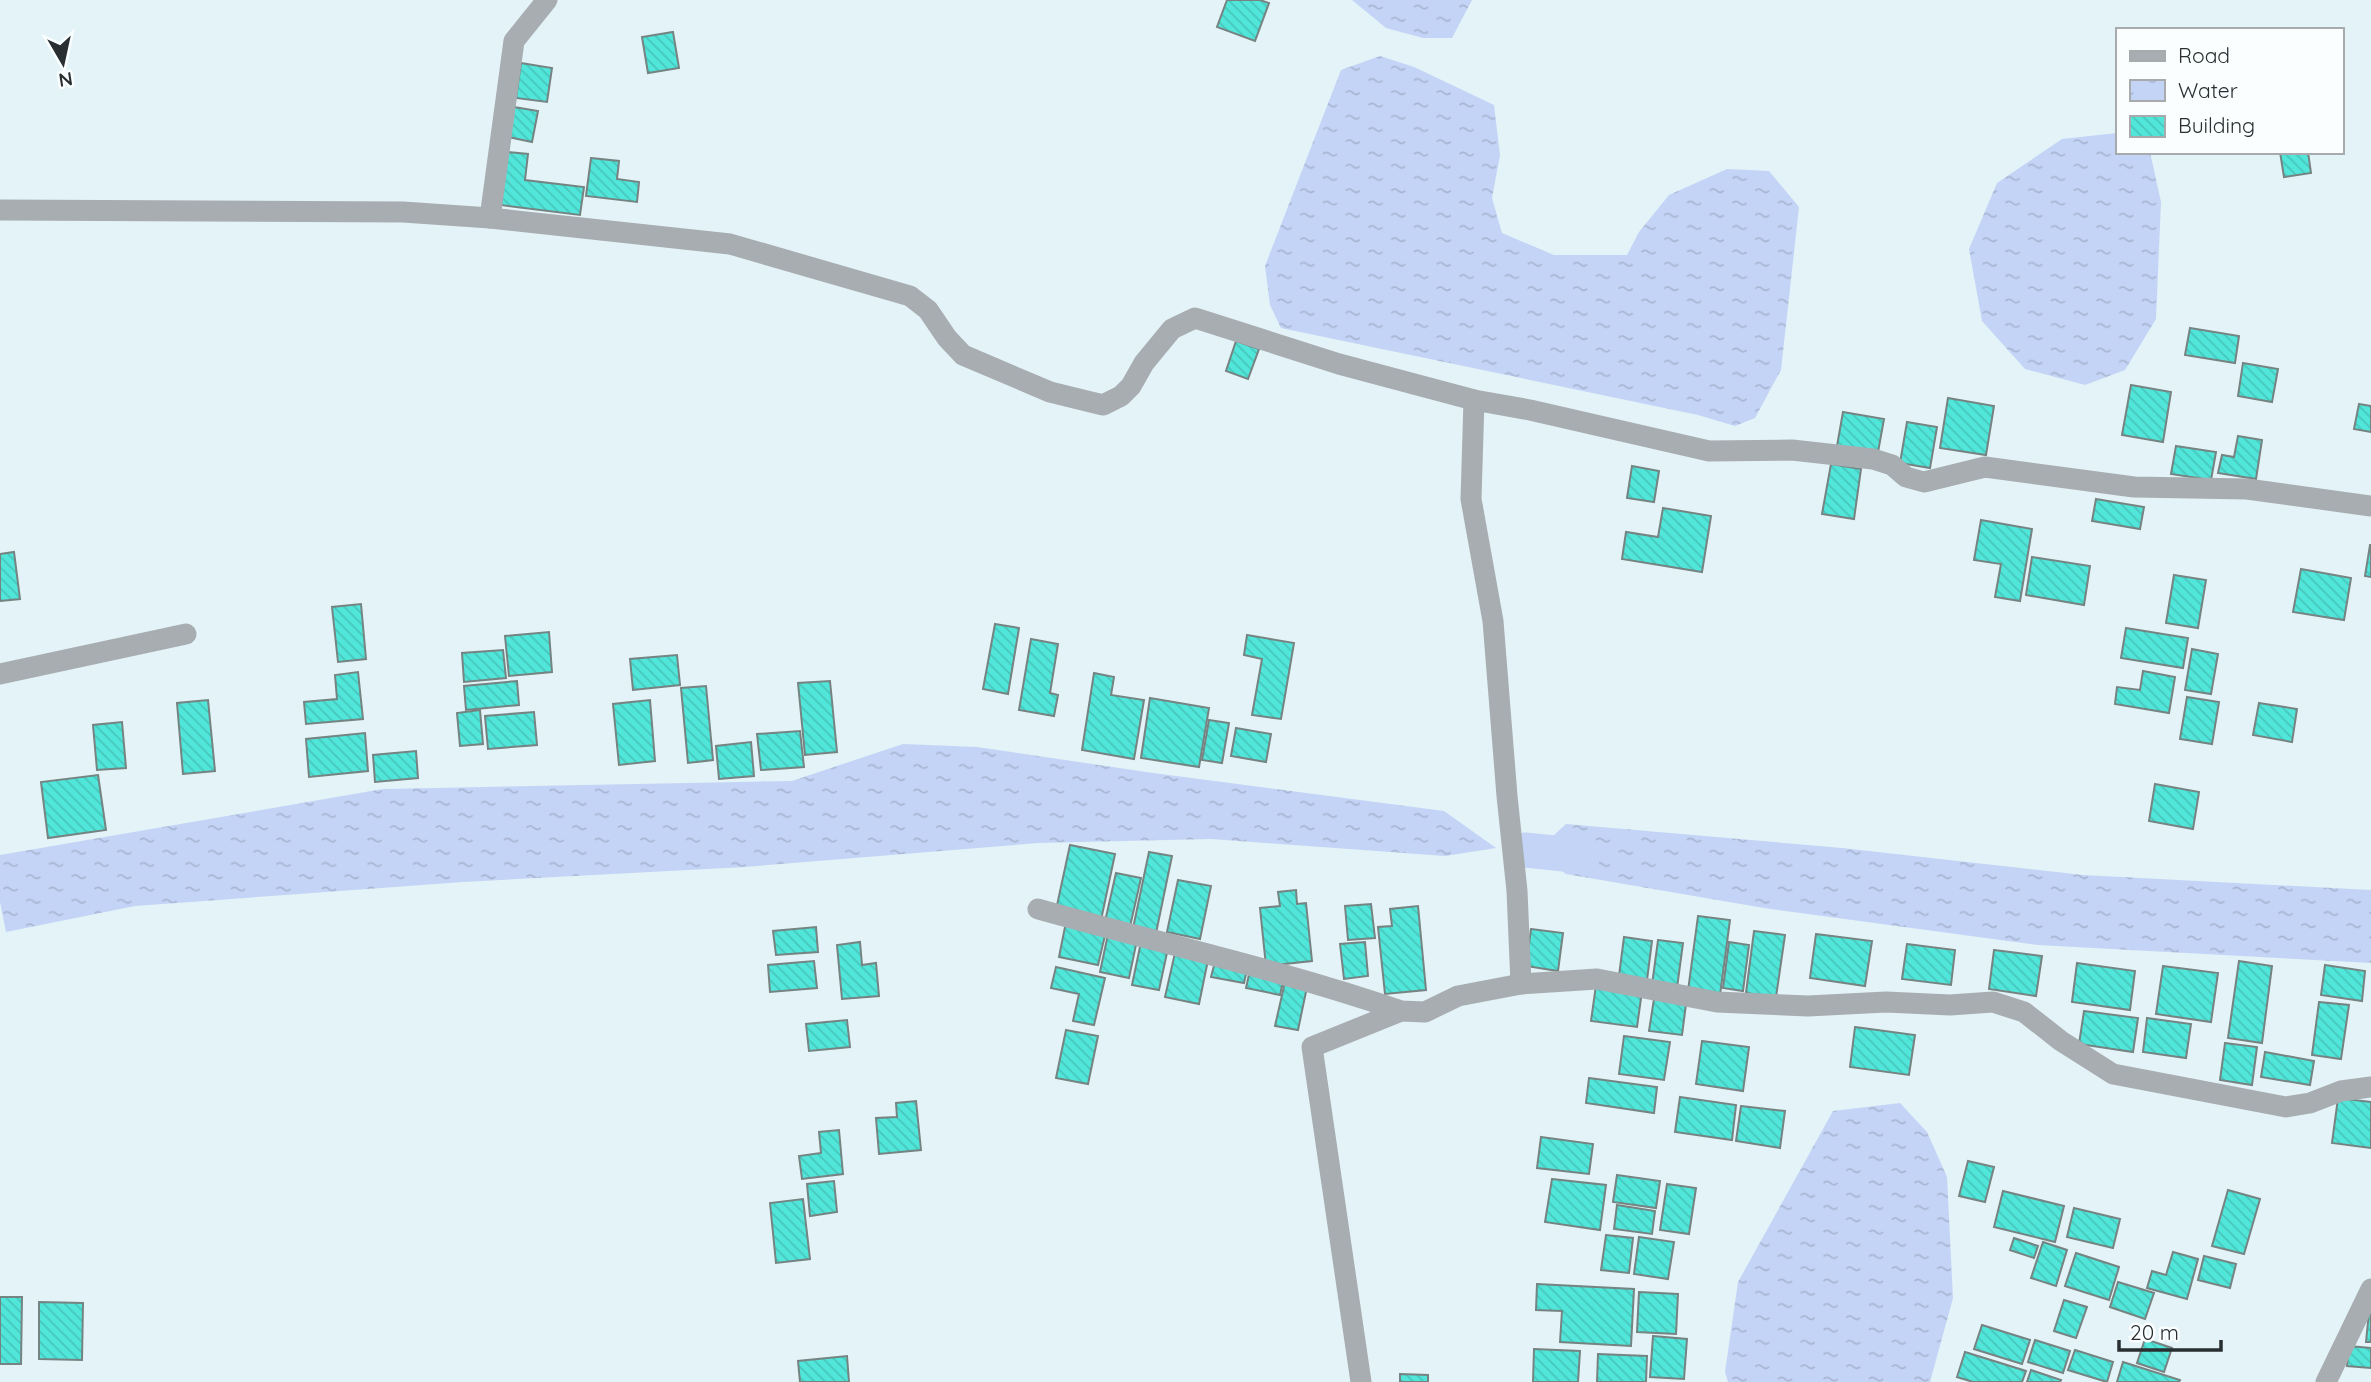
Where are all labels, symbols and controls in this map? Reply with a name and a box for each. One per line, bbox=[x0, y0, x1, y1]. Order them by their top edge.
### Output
north arrow bbox=[28, 28, 98, 98]
legend bbox=[2116, 28, 2343, 154]
text: Road bbox=[2178, 42, 2230, 68]
text: N bbox=[57, 67, 74, 93]
text: Water bbox=[2178, 77, 2238, 103]
text: Building bbox=[2178, 112, 2255, 138]
scale bar bbox=[2119, 1308, 2220, 1352]
text: 20 m bbox=[2130, 1319, 2179, 1345]

